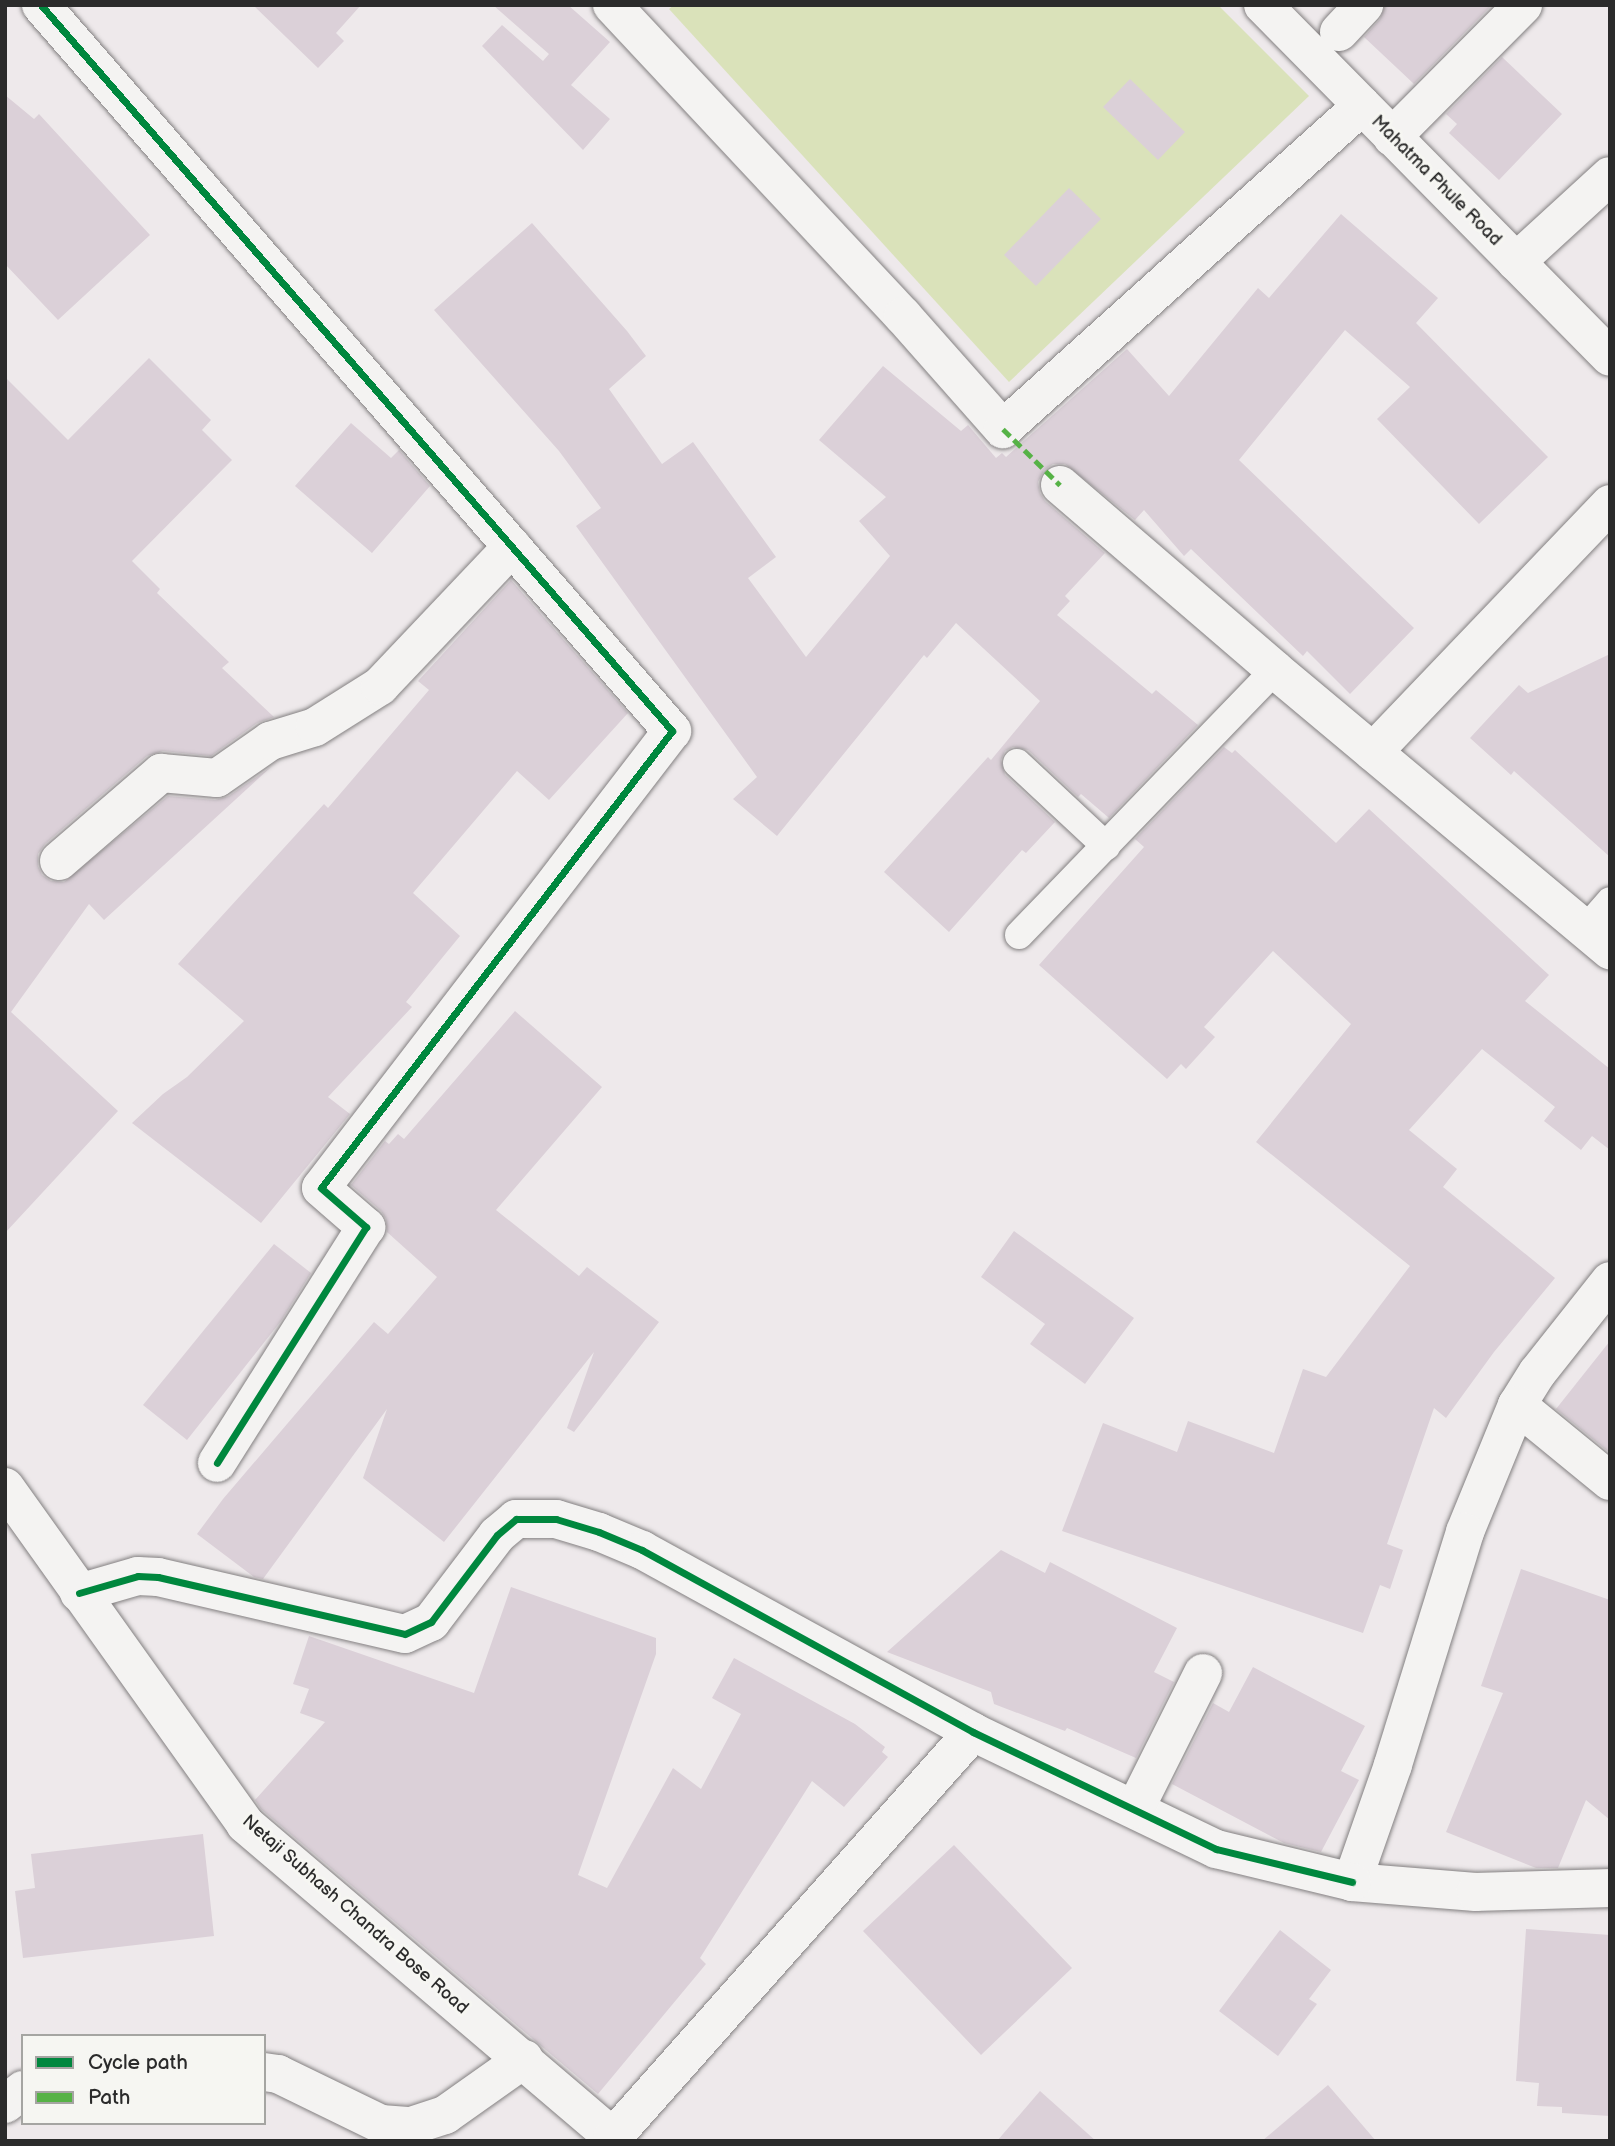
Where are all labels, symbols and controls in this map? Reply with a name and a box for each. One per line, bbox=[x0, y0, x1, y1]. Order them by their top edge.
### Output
street label: Mahatma Phule Road bbox=[1366, 111, 1506, 251]
street label: Netaji Subhash Chandra Bose Road bbox=[237, 1811, 473, 2019]
legend bbox=[21, 2034, 266, 2125]
text: Cycle path bbox=[88, 2050, 188, 2075]
text: Path bbox=[88, 2085, 130, 2110]

